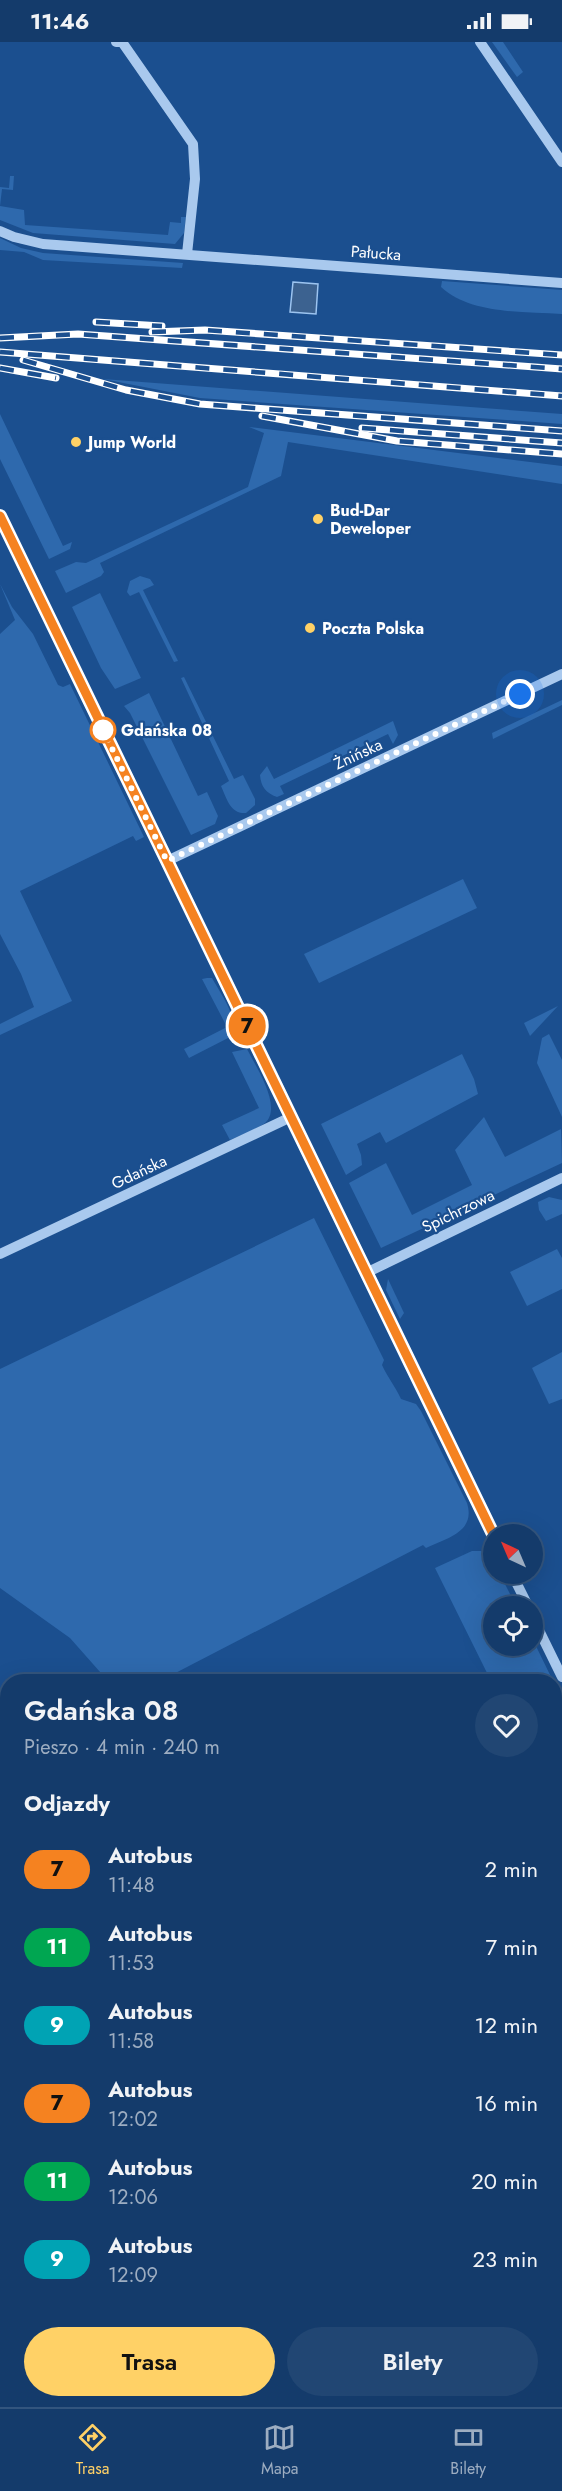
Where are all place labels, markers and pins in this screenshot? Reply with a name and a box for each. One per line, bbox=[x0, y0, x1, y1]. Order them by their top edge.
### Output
place label: Jump World bbox=[85, 431, 176, 454]
marker: Jump World bbox=[69, 435, 83, 449]
place label: Bud-Dar Deweloper bbox=[330, 499, 412, 540]
marker: Bud-Dar Deweloper bbox=[311, 512, 325, 526]
place label: Poczta Polska bbox=[322, 617, 424, 640]
marker: Poczta Polska bbox=[303, 621, 317, 635]
marker: Gdańska 08 bbox=[90, 717, 116, 743]
place label: Gdańska 08 bbox=[121, 719, 212, 742]

